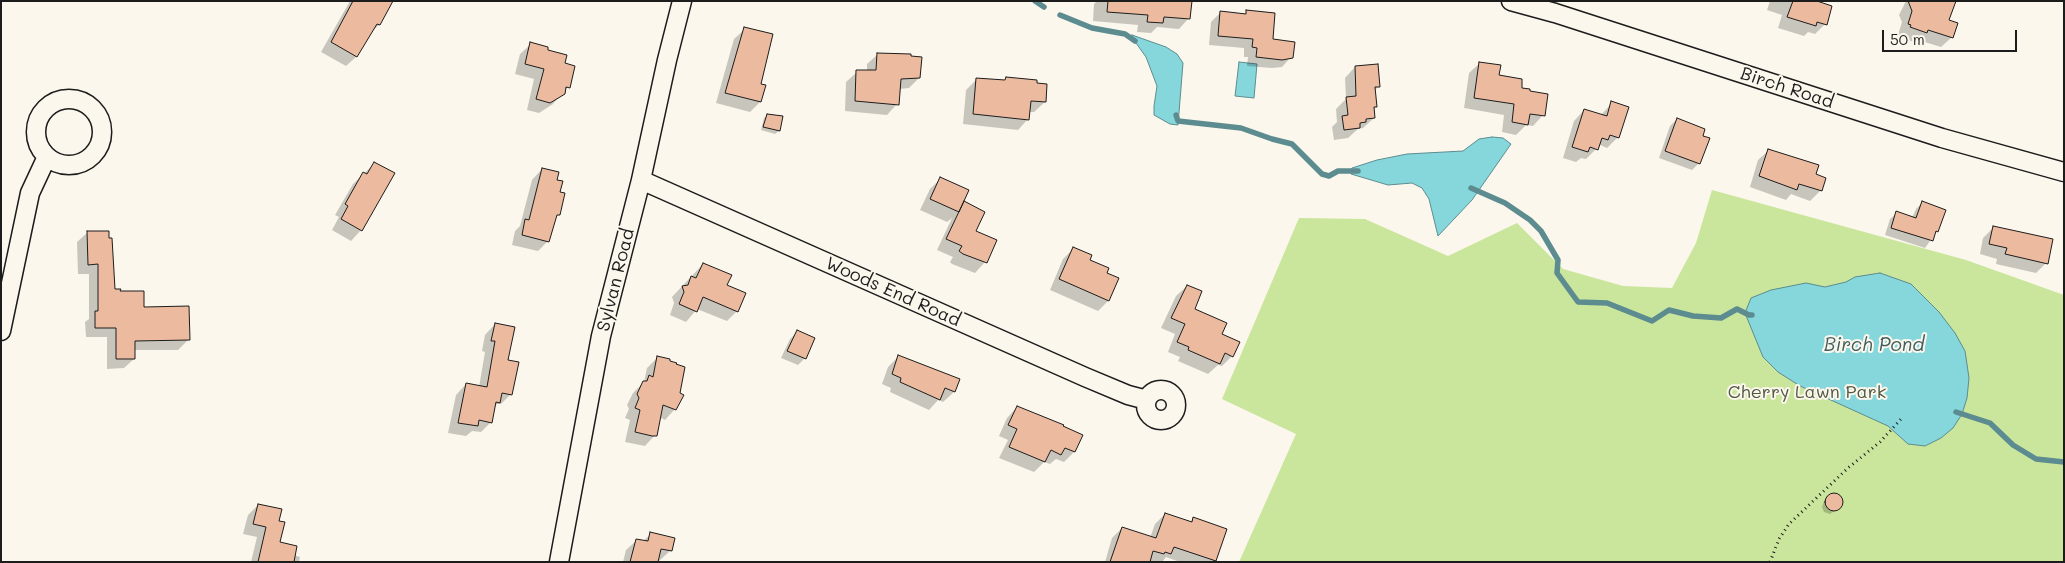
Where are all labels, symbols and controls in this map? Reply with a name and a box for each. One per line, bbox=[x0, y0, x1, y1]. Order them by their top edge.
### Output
scale bar bbox=[1885, 20, 2020, 52]
text: 50 m bbox=[1890, 29, 1925, 49]
street label: Birch Road bbox=[1738, 63, 1836, 113]
street label: Sylvan Road bbox=[593, 226, 639, 334]
street label: Woods End Road bbox=[822, 253, 964, 331]
water label: Birch Pond bbox=[1824, 334, 1924, 356]
park label: Cherry Lawn Park bbox=[1728, 381, 1886, 403]

